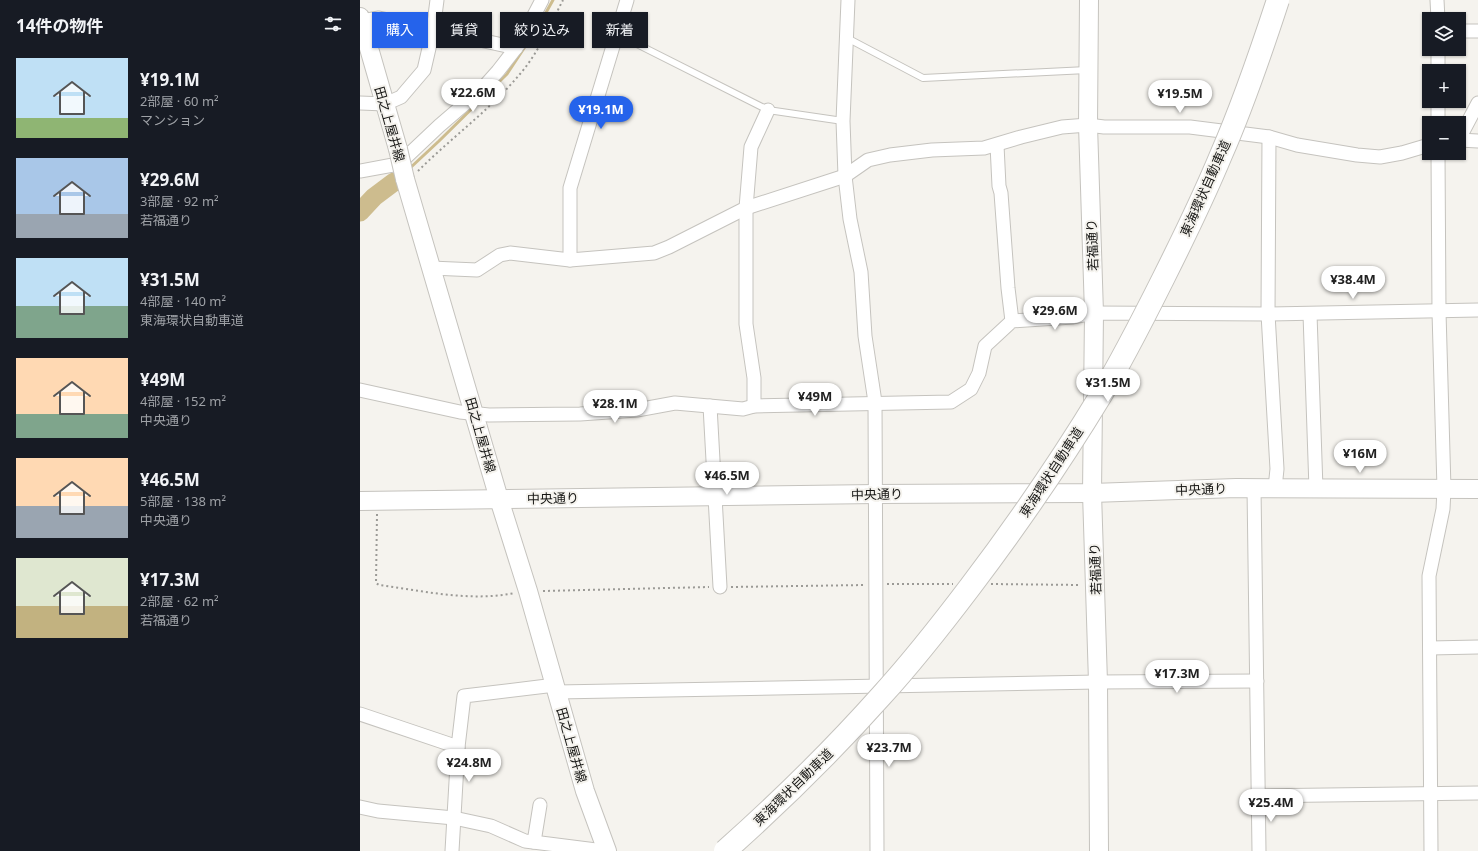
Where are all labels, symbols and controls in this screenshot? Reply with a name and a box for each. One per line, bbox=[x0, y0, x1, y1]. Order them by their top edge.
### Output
chip: 購入 bbox=[372, 12, 428, 48]
chip: 賃貸 bbox=[436, 12, 492, 48]
chip: 絞り込み bbox=[500, 12, 584, 48]
chip: 新着 bbox=[592, 12, 648, 48]
map controls bbox=[1422, 12, 1466, 160]
button: layers bbox=[1422, 12, 1466, 56]
icon: filters bbox=[322, 13, 344, 35]
text: 14件の物件 bbox=[16, 14, 103, 37]
button: + bbox=[1422, 64, 1466, 108]
text: ¥19.1M bbox=[140, 68, 200, 91]
icon: home bbox=[48, 74, 96, 122]
pin: ¥22.6M bbox=[440, 79, 506, 113]
pin: ¥19.5M bbox=[1147, 80, 1213, 114]
text: ¥22.6M bbox=[450, 83, 496, 101]
street label: 田之上屋井線 bbox=[371, 84, 409, 164]
text: ¥19.5M bbox=[1157, 84, 1203, 102]
text: 2部屋 · 60 m² bbox=[140, 92, 219, 110]
pin: ¥19.1M bbox=[568, 96, 634, 130]
text: ¥19.1M bbox=[578, 100, 624, 118]
text: マンション bbox=[140, 111, 205, 129]
button: − bbox=[1422, 116, 1466, 160]
street label: 東海環状自動車道 bbox=[1176, 137, 1234, 239]
text: ¥29.6M bbox=[140, 168, 200, 191]
icon: home bbox=[48, 174, 96, 222]
text: 3部屋 · 92 m² bbox=[140, 192, 219, 210]
text: 若福通り bbox=[140, 211, 192, 229]
street label: 若福通り bbox=[1082, 219, 1102, 271]
pin: ¥38.4M bbox=[1320, 266, 1386, 300]
text: ¥31.5M bbox=[140, 268, 200, 291]
text: ¥38.4M bbox=[1330, 270, 1376, 288]
icon: home bbox=[48, 274, 96, 322]
text: 4部屋 · 140 m² bbox=[140, 292, 226, 310]
pin: ¥29.6M bbox=[1022, 297, 1088, 331]
text: ¥29.6M bbox=[1032, 301, 1078, 319]
text: 東海環状自動車道 bbox=[140, 311, 244, 329]
text: ¥49M bbox=[140, 368, 185, 391]
pin: ¥31.5M bbox=[1075, 369, 1141, 403]
text: ¥31.5M bbox=[1085, 373, 1131, 391]
icon: home bbox=[48, 374, 96, 422]
pin: ¥49M bbox=[791, 383, 839, 417]
text: ¥49M bbox=[798, 387, 832, 405]
pin: ¥28.1M bbox=[582, 390, 648, 424]
text: 4部屋 · 152 m² bbox=[140, 392, 226, 410]
text: ¥28.1M bbox=[592, 394, 638, 412]
street label: 田之上屋井線 bbox=[462, 395, 500, 475]
text: 中央通り bbox=[140, 411, 192, 429]
street label: 東海環状自動車道 bbox=[1015, 423, 1087, 521]
pin: ¥16M bbox=[1336, 440, 1384, 474]
text: ¥16M bbox=[1343, 444, 1377, 462]
pin: ¥46.5M bbox=[694, 462, 760, 496]
text: ¥46.5M bbox=[704, 466, 750, 484]
text: ¥46.5M bbox=[140, 468, 200, 491]
icon: home bbox=[48, 474, 96, 522]
street label: 中央通り bbox=[1175, 479, 1227, 499]
street label: 中央通り bbox=[851, 485, 903, 503]
street label: 中央通り bbox=[527, 489, 579, 507]
text: 5部屋 · 138 m² bbox=[140, 492, 226, 510]
text: 中央通り bbox=[140, 511, 192, 529]
street label: 若福通り bbox=[1085, 543, 1105, 595]
text: ¥17.3M bbox=[140, 568, 200, 591]
icon: home bbox=[48, 574, 96, 622]
text: 2部屋 · 62 m² bbox=[140, 592, 219, 610]
text: 若福通り bbox=[140, 611, 192, 629]
pin: ¥17.3M bbox=[1144, 660, 1210, 694]
text: ¥17.3M bbox=[1154, 664, 1200, 682]
street label: 田之上屋井線 bbox=[553, 705, 591, 785]
pin: ¥23.7M bbox=[856, 734, 922, 768]
text: ¥23.7M bbox=[866, 738, 912, 756]
street label: 東海環状自動車道 bbox=[749, 744, 837, 830]
pin: ¥24.8M bbox=[436, 749, 502, 783]
text: ¥24.8M bbox=[446, 753, 492, 771]
pin: ¥25.4M bbox=[1238, 789, 1304, 823]
text: ¥25.4M bbox=[1248, 793, 1294, 811]

